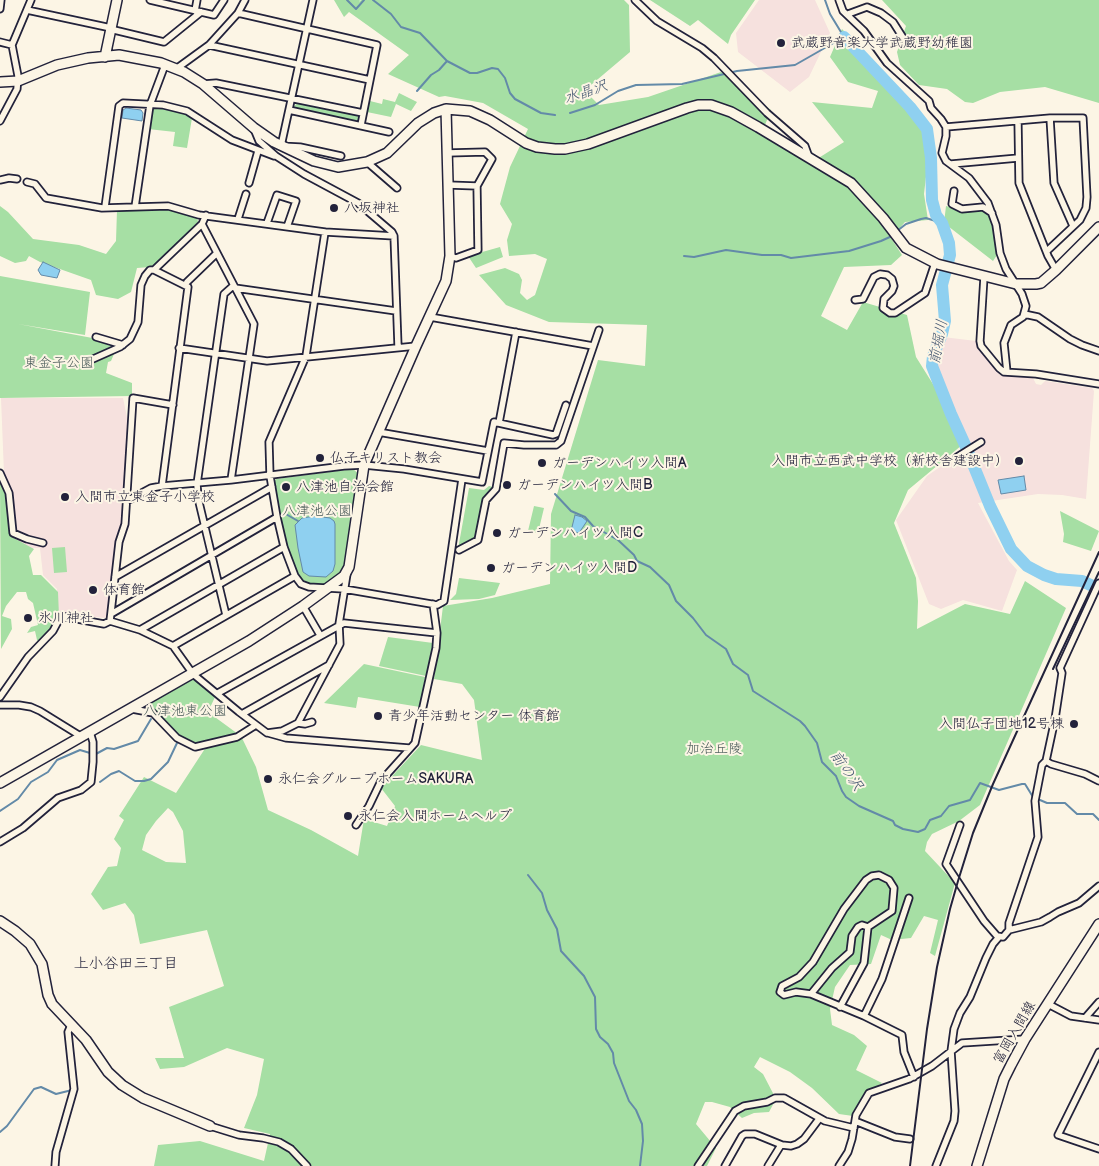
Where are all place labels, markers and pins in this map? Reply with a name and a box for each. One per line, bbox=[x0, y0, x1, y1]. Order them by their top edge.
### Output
place label: 武蔵野音楽大学武蔵野幼稚園 bbox=[791, 35, 973, 51]
marker: 武蔵野音楽大学武蔵野幼稚園 bbox=[775, 37, 787, 49]
place label: 八坂神社 bbox=[344, 200, 400, 216]
marker: 八坂神社 bbox=[328, 202, 340, 214]
place label: 仏子キリスト教会 bbox=[330, 450, 442, 466]
marker: 仏子キリスト教会 bbox=[314, 452, 326, 464]
place label: 入間市立西武中学校（新校舎建設中） bbox=[771, 453, 1009, 469]
place label: ガーデンハイツ入間A bbox=[552, 455, 687, 471]
marker: 入間市立西武中学校（新校舎建設中） bbox=[1013, 455, 1025, 467]
marker: ガーデンハイツ入間A bbox=[536, 457, 548, 469]
place label: ガーデンハイツ入間B bbox=[517, 477, 653, 493]
place label: 八津池自治会館 bbox=[296, 479, 394, 495]
marker: ガーデンハイツ入間B bbox=[501, 479, 513, 491]
marker: 八津池自治会館 bbox=[280, 481, 292, 493]
place label: 入間市立東金子小学校 bbox=[75, 489, 215, 505]
marker: 入間市立東金子小学校 bbox=[59, 491, 71, 503]
place label: ガーデンハイツ入間C bbox=[507, 525, 643, 541]
marker: ガーデンハイツ入間C bbox=[491, 527, 503, 539]
place label: ガーデンハイツ入間D bbox=[501, 560, 637, 576]
marker: ガーデンハイツ入間D bbox=[485, 562, 497, 574]
place label: 体育館 bbox=[103, 582, 145, 598]
marker: 体育館 bbox=[87, 584, 99, 596]
place label: 氷川神社 bbox=[38, 610, 94, 626]
marker: 氷川神社 bbox=[22, 612, 34, 624]
place label: 青少年活動センター 体育館 bbox=[388, 708, 560, 724]
marker: 青少年活動センター 体育館 bbox=[372, 710, 384, 722]
place label: 入間仏子団地12号棟 bbox=[938, 716, 1064, 732]
marker: 入間仏子団地12号棟 bbox=[1068, 718, 1080, 730]
place label: 永仁会グループホームSAKURA bbox=[278, 771, 473, 787]
marker: 永仁会グループホームSAKURA bbox=[262, 773, 274, 785]
place label: 永仁会入間ホームヘルプ bbox=[358, 808, 512, 824]
marker: 永仁会入間ホームヘルプ bbox=[342, 810, 354, 822]

